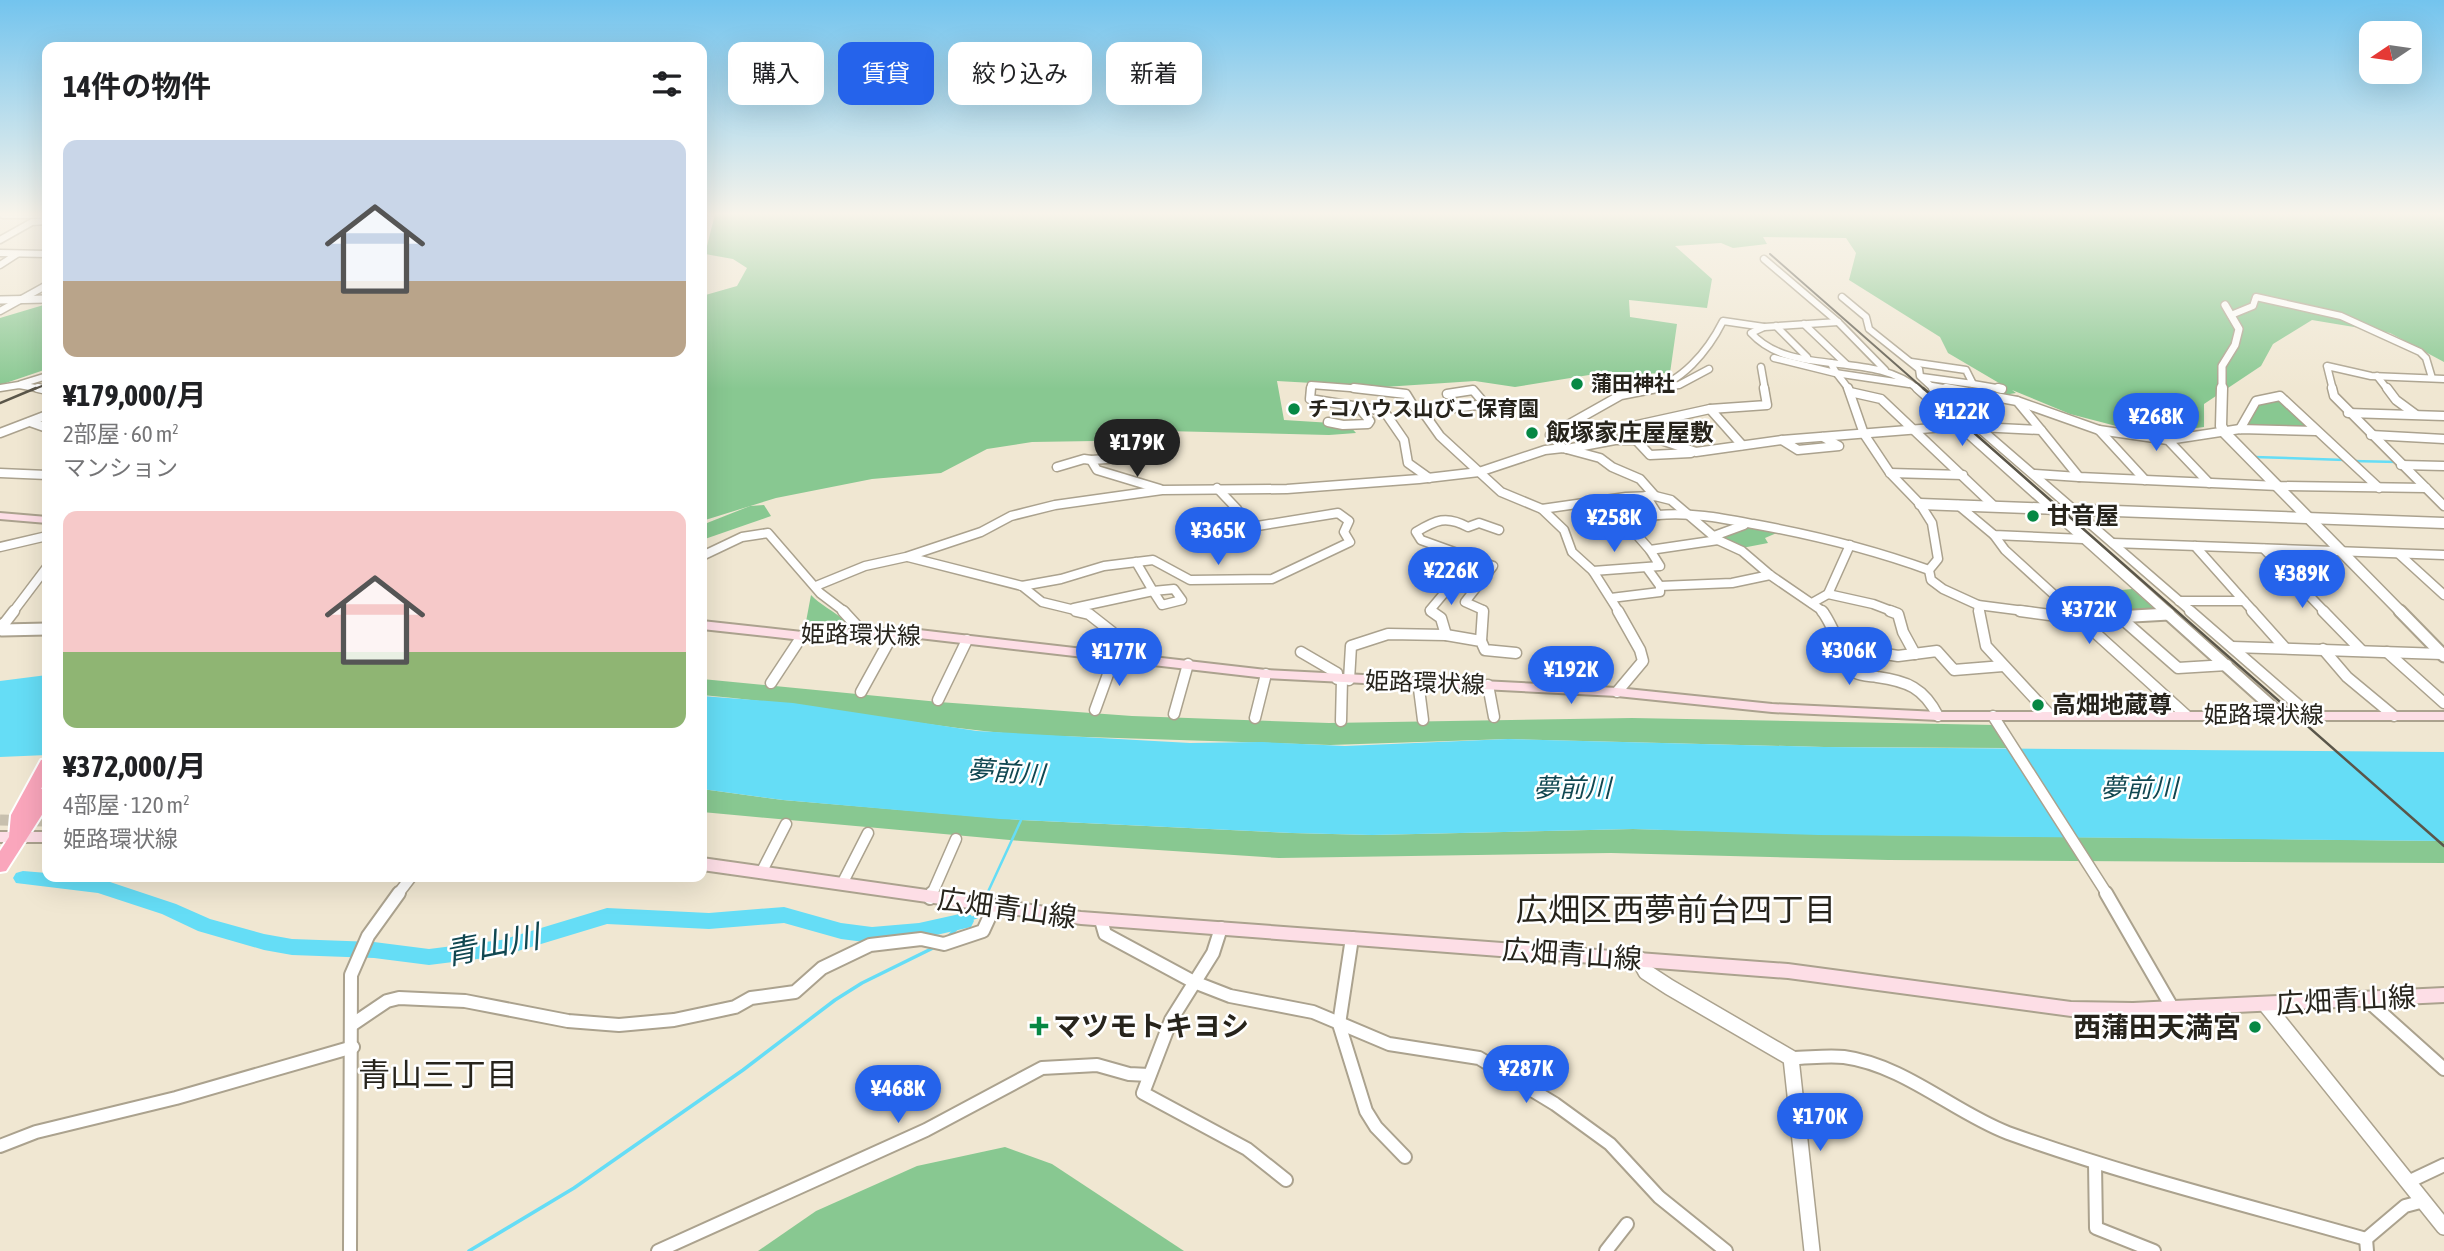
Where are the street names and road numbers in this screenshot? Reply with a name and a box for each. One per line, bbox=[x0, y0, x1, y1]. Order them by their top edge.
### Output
street label: 姫路環状線 bbox=[801, 620, 921, 649]
street label: 姫路環状線 bbox=[1365, 667, 1485, 698]
street label: 姫路環状線 bbox=[2204, 701, 2324, 728]
street label: 広畑青山線 bbox=[935, 882, 1079, 934]
street label: 広畑青山線 bbox=[1501, 933, 1643, 975]
street label: 広畑青山線 bbox=[2275, 980, 2417, 1020]

